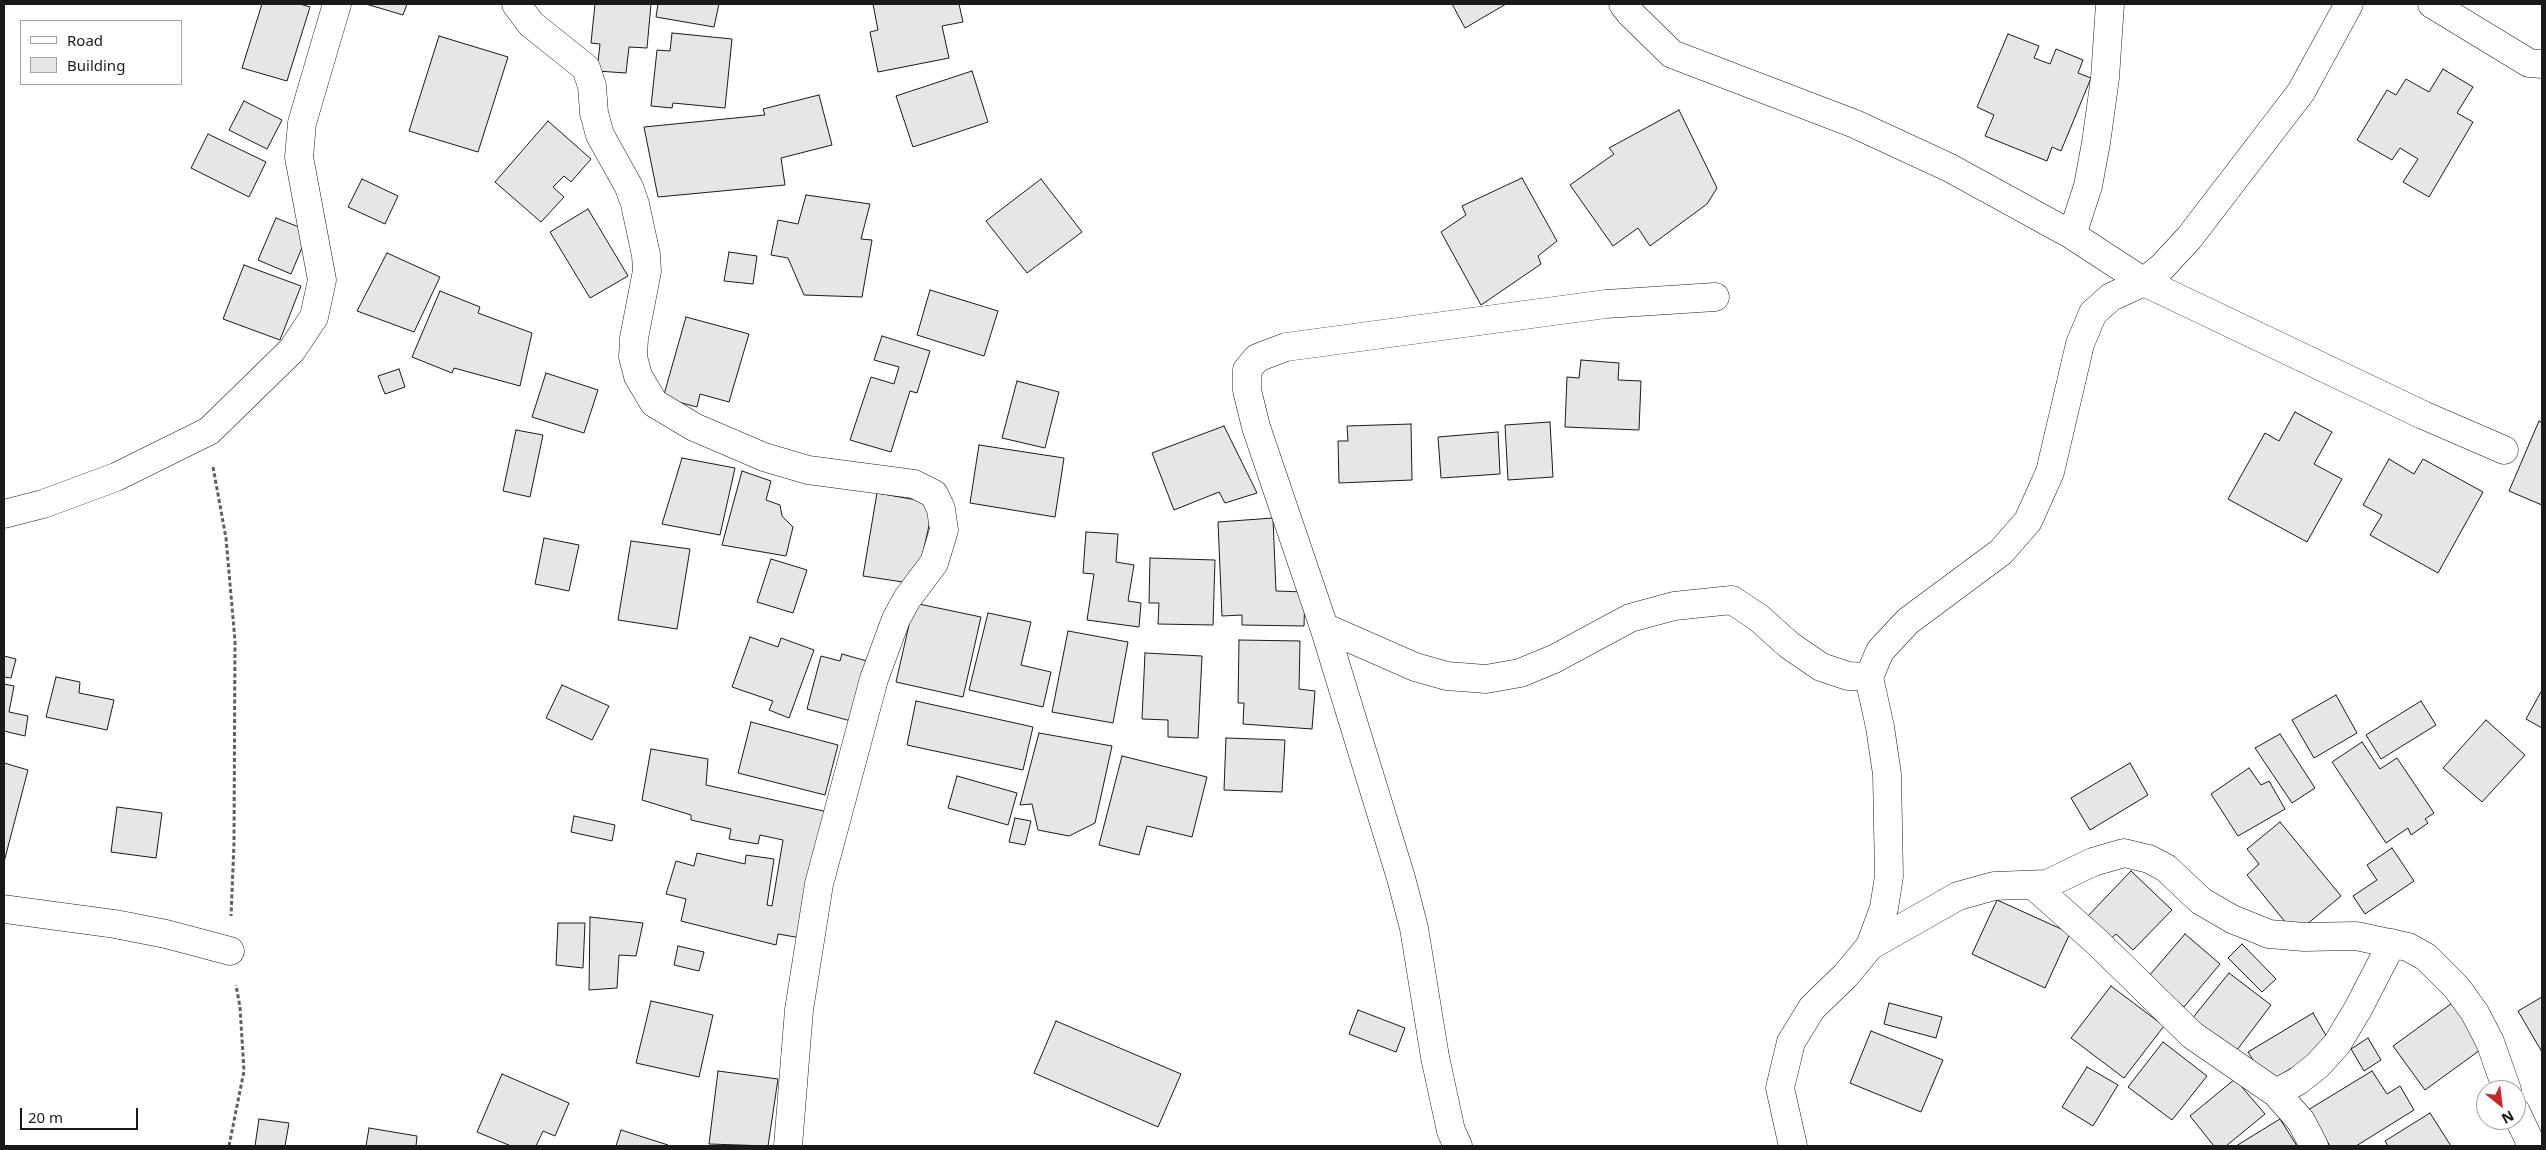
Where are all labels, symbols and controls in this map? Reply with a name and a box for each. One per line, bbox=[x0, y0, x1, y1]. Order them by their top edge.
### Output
legend bbox=[20, 20, 182, 85]
text: Road bbox=[67, 30, 103, 50]
text: Building bbox=[67, 55, 125, 75]
north arrow bbox=[2476, 1080, 2526, 1130]
scale bar bbox=[22, 1098, 140, 1130]
text: 20 m bbox=[28, 1107, 63, 1127]
text: N bbox=[2498, 1107, 2518, 1129]

